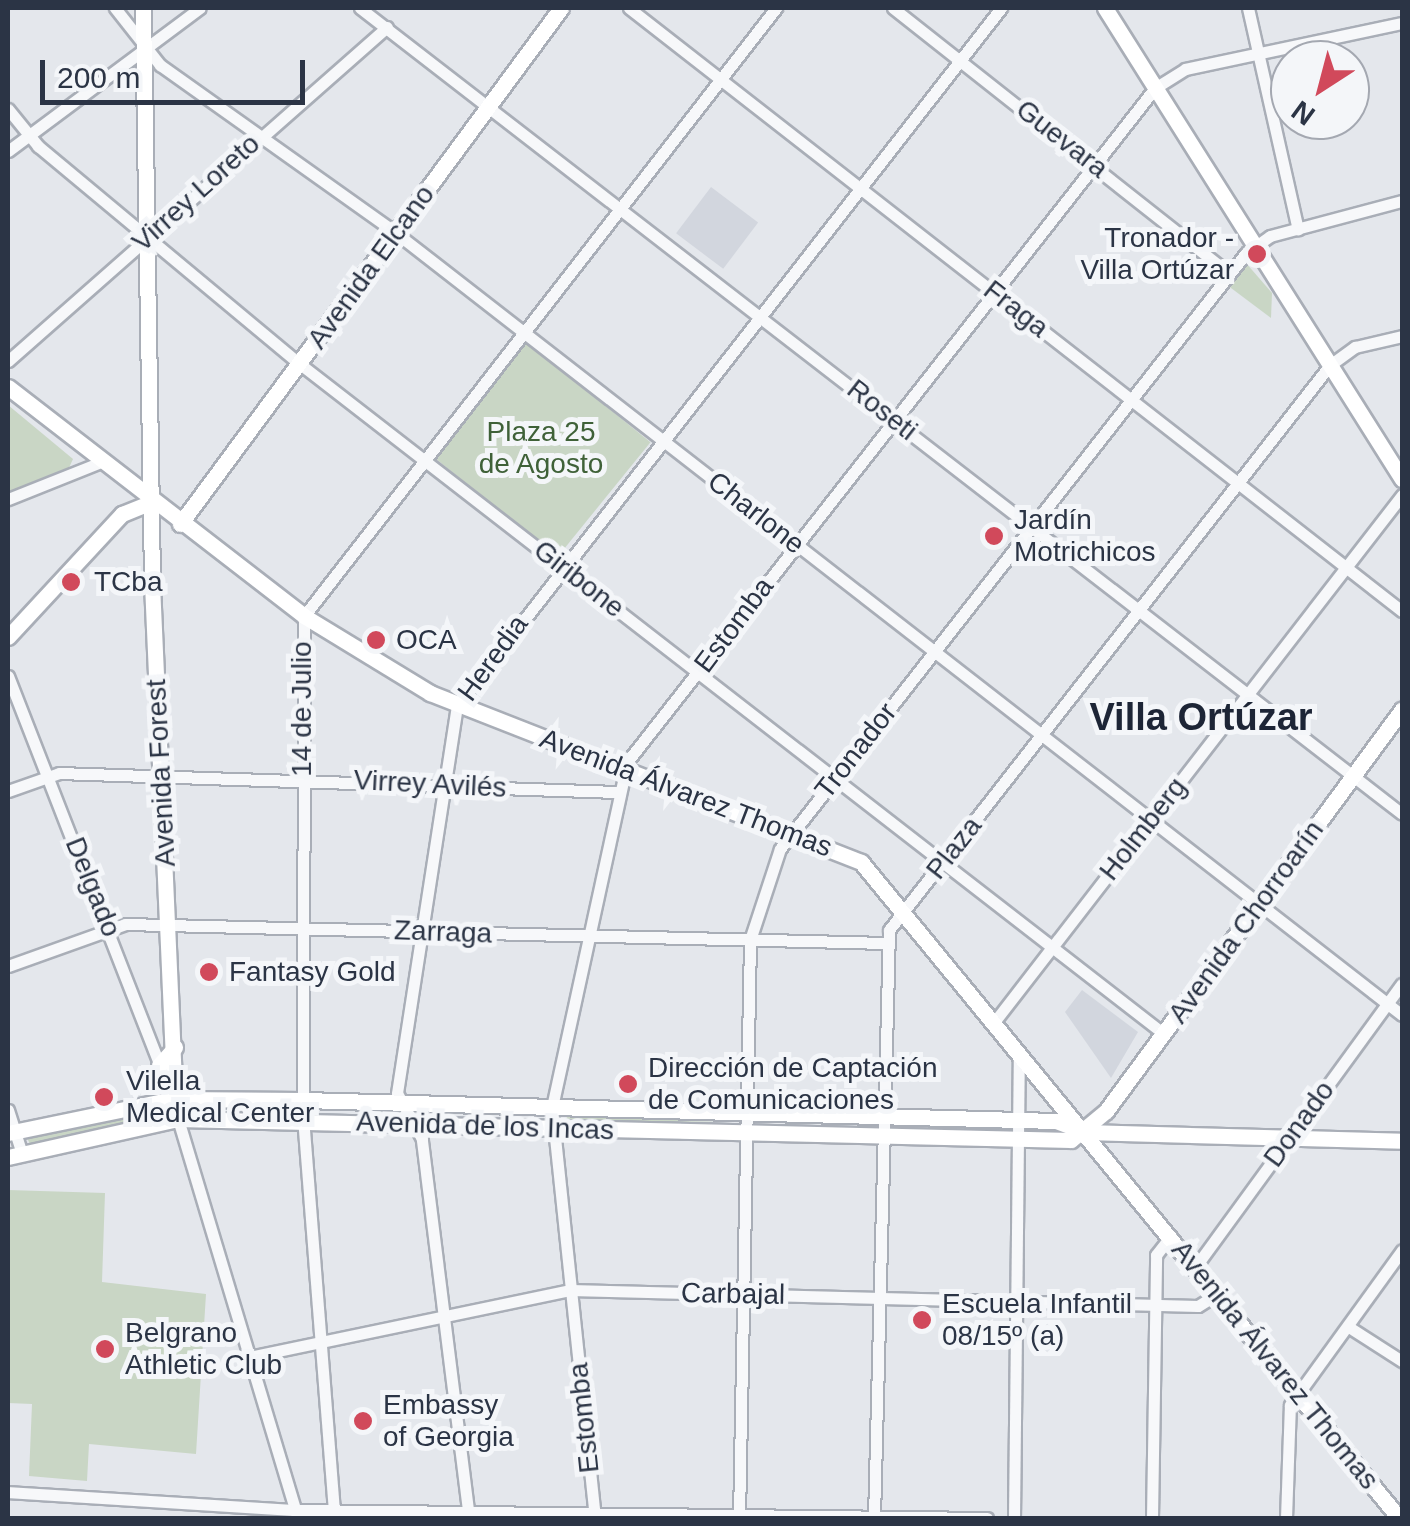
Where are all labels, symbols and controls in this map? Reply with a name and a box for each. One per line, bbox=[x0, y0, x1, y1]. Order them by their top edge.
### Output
scale bar bbox=[45, 40, 310, 102]
north arrow bbox=[1270, 40, 1370, 140]
text: 200 m bbox=[57, 61, 140, 94]
street label: Guevara bbox=[1009, 93, 1115, 185]
text: N bbox=[1286, 95, 1321, 132]
street label: Virrey Loreto bbox=[125, 127, 267, 259]
street label: Avenida Elcano bbox=[300, 179, 442, 355]
place label: Tronador - Villa Ortúzar bbox=[1080, 221, 1234, 287]
marker: Tronador - Villa Ortúzar bbox=[1244, 241, 1270, 267]
street label: Fraga bbox=[977, 273, 1055, 345]
street label: Roseti bbox=[840, 372, 924, 448]
park label: Plaza 25 de Agosto bbox=[478, 415, 604, 481]
street label: Charlone bbox=[701, 465, 811, 561]
place label: Jardín Motrichicos bbox=[1014, 503, 1156, 569]
marker: Jardín Motrichicos bbox=[983, 525, 1005, 547]
street label: Giribone bbox=[527, 533, 631, 625]
place label: TCba bbox=[94, 565, 162, 599]
marker: TCba bbox=[58, 569, 84, 595]
street label: Estomba bbox=[687, 571, 781, 679]
street label: Heredia bbox=[451, 608, 535, 708]
place label: OCA bbox=[396, 623, 457, 657]
marker: OCA bbox=[365, 629, 387, 651]
street label: 14 de Julio bbox=[285, 641, 319, 777]
street label: Avenida Forest bbox=[139, 678, 183, 868]
district label: Villa Ortúzar bbox=[1089, 695, 1313, 741]
street label: Tronador bbox=[808, 696, 904, 806]
street label: Avenida Álvarez Thomas bbox=[535, 722, 837, 864]
street label: Virrey Avilés bbox=[352, 763, 508, 805]
street label: Holmberg bbox=[1092, 771, 1194, 887]
street label: Plaza bbox=[919, 810, 989, 886]
street label: Avenida Chorroarín bbox=[1161, 814, 1331, 1030]
street label: Delgado bbox=[58, 832, 128, 942]
street label: Zarraga bbox=[393, 913, 493, 951]
place label: Fantasy Gold bbox=[229, 955, 396, 989]
marker: Fantasy Gold bbox=[198, 961, 220, 983]
place label: Dirección de Captación de Comunicaciones bbox=[648, 1051, 937, 1117]
place label: Vilella Medical Center bbox=[126, 1064, 314, 1130]
marker: Dirección de Captación de Comunicaciones bbox=[617, 1073, 639, 1095]
street label: Donado bbox=[1257, 1074, 1341, 1174]
marker: Vilella Medical Center bbox=[91, 1084, 117, 1110]
street label: Avenida de los Incas bbox=[356, 1105, 614, 1147]
street label: Avenida Álvarez Thomas bbox=[1164, 1234, 1386, 1496]
street label: Carbajal bbox=[681, 1276, 785, 1312]
place label: Escuela Infantil 08/15º (a) bbox=[942, 1287, 1132, 1353]
marker: Escuela Infantil 08/15º (a) bbox=[911, 1309, 933, 1331]
place label: Belgrano Athletic Club bbox=[125, 1316, 282, 1382]
marker: Belgrano Athletic Club bbox=[94, 1338, 116, 1360]
street label: Estomba bbox=[562, 1361, 606, 1475]
place label: Embassy of Georgia bbox=[383, 1388, 514, 1454]
marker: Embassy of Georgia bbox=[352, 1410, 374, 1432]

